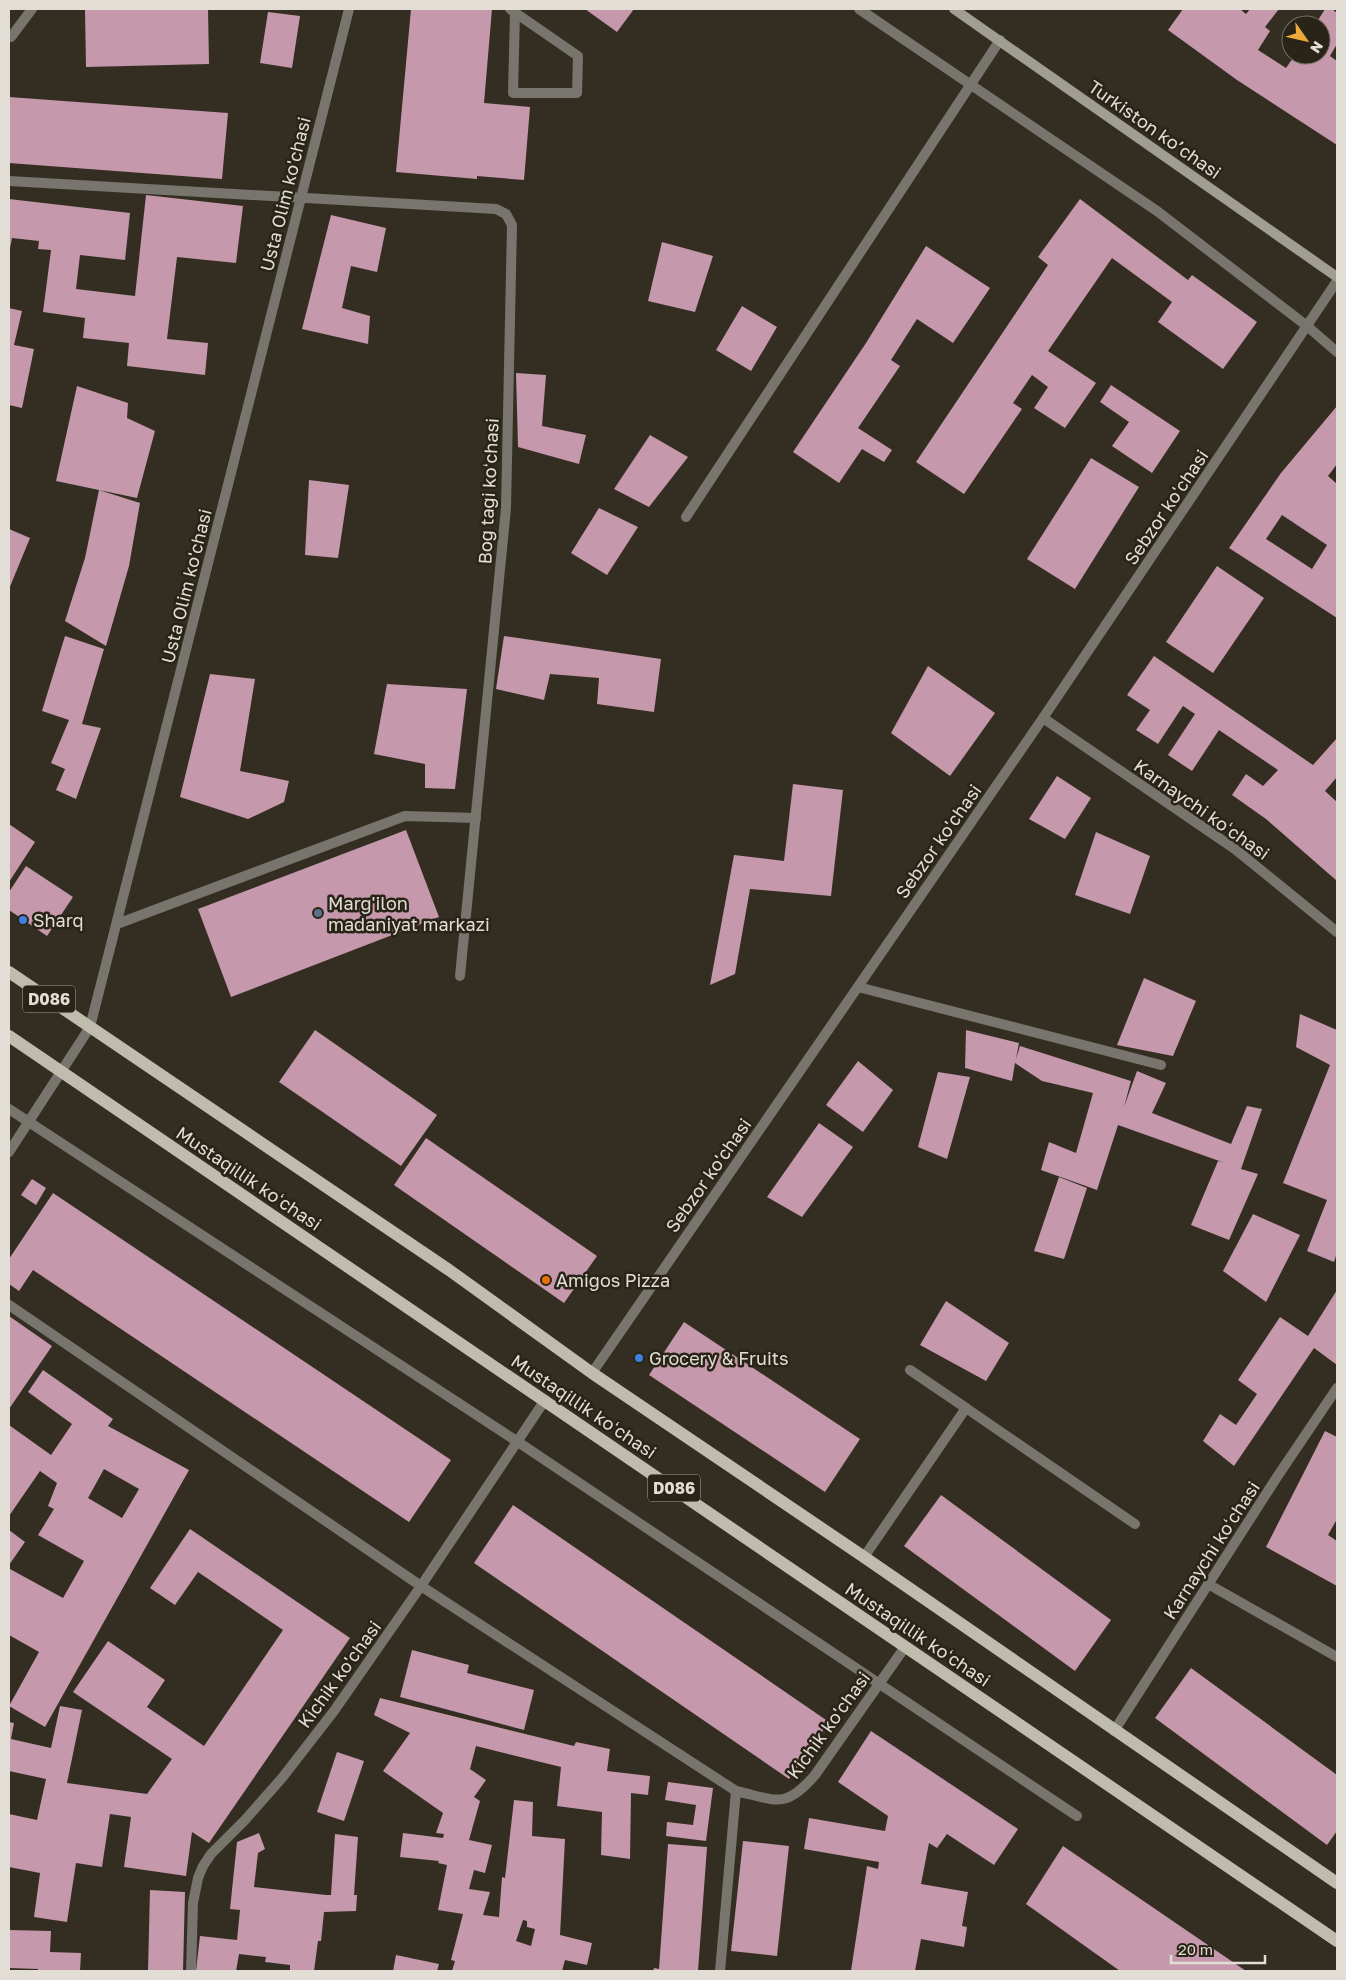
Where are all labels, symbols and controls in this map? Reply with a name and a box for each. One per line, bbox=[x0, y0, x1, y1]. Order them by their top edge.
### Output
north arrow bbox=[1281, 15, 1331, 65]
text: N bbox=[1307, 38, 1327, 57]
street label: Turkiston ko’chasi bbox=[1084, 75, 1226, 183]
street label: Usta Olim ko'chasi bbox=[255, 114, 315, 274]
street label: Bog tagi koʻchasi bbox=[473, 417, 503, 565]
street label: Sebzor ko'chasi bbox=[1119, 445, 1213, 569]
street label: Usta Olim ko'chasi bbox=[156, 506, 216, 666]
street label: Karnaychi koʻchasi bbox=[1130, 754, 1274, 864]
street label: Sebzor ko'chasi bbox=[891, 780, 985, 902]
place label: Marg'ilon madaniyat markazi bbox=[328, 892, 490, 935]
marker: Marg'ilon madaniyat markazi bbox=[312, 907, 324, 919]
place label: Sharq bbox=[33, 909, 84, 931]
marker: Sharq bbox=[17, 914, 29, 926]
road number: D086 bbox=[23, 986, 75, 1012]
street label: Sebzor ko'chasi bbox=[661, 1114, 755, 1236]
street label: Mustaqillik koʻchasi bbox=[172, 1121, 326, 1235]
place label: Amigos Pizza bbox=[556, 1269, 670, 1291]
marker: Amigos Pizza bbox=[540, 1274, 552, 1286]
place label: Grocery & Fruits bbox=[649, 1347, 788, 1369]
street label: Mustaqillik koʻchasi bbox=[507, 1349, 661, 1463]
marker: Grocery & Fruits bbox=[633, 1352, 645, 1364]
road number: D086 bbox=[648, 1475, 700, 1502]
street label: Karnaychi koʻchasi bbox=[1158, 1477, 1264, 1623]
street label: Mustaqillik koʻchasi bbox=[841, 1577, 995, 1691]
street label: Kichik ko'chasi bbox=[293, 1616, 385, 1732]
street label: Kichik ko'chasi bbox=[782, 1667, 874, 1783]
scale bar bbox=[1171, 1932, 1265, 1964]
text: 20 m bbox=[1178, 1940, 1213, 1958]

